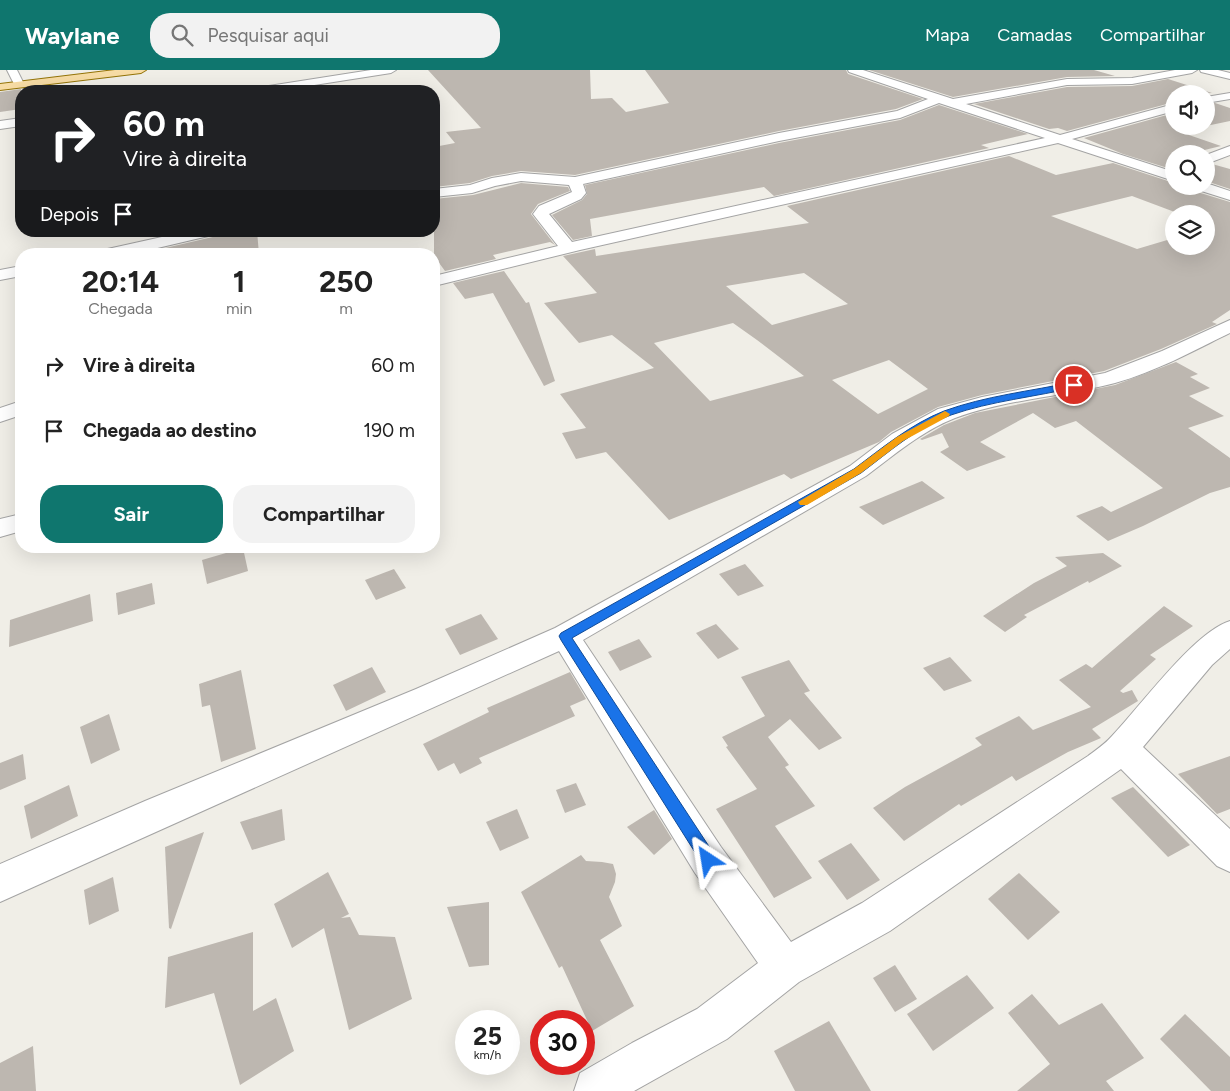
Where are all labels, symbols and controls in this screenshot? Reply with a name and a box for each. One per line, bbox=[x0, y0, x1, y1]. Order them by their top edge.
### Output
search box bbox=[150, 13, 500, 58]
text: Waylane bbox=[25, 21, 120, 50]
icon: search bbox=[168, 21, 196, 49]
text: Pesquisar aqui bbox=[208, 24, 329, 47]
text: Mapa bbox=[925, 24, 969, 46]
text: Camadas bbox=[997, 24, 1072, 46]
text: Compartilhar bbox=[1100, 24, 1205, 46]
map controls bbox=[1165, 85, 1215, 255]
button: sound bbox=[1165, 85, 1215, 135]
text: 60 m bbox=[123, 103, 205, 145]
icon: right bbox=[40, 105, 105, 170]
text: Vire à direita bbox=[123, 145, 247, 172]
button: search bbox=[1165, 145, 1215, 195]
icon: arrive bbox=[109, 200, 137, 228]
text: Depois bbox=[40, 203, 99, 226]
button: layers bbox=[1165, 205, 1215, 255]
text: 20:14 bbox=[82, 263, 159, 300]
text: 1 bbox=[233, 263, 245, 300]
text: 250 bbox=[319, 263, 373, 300]
text: Chegada bbox=[88, 299, 153, 318]
text: min bbox=[226, 299, 252, 318]
text: m bbox=[339, 299, 353, 318]
icon: right bbox=[40, 352, 68, 380]
text: Vire à direita bbox=[83, 354, 195, 377]
text: 60 m bbox=[371, 354, 415, 377]
pin bbox=[1053, 364, 1095, 406]
icon: arrive bbox=[1060, 371, 1088, 399]
icon: arrive bbox=[40, 417, 68, 445]
text: Chegada ao destino bbox=[83, 419, 256, 442]
text: 190 m bbox=[363, 419, 415, 442]
button: Sair bbox=[40, 485, 223, 543]
button: Compartilhar bbox=[233, 485, 415, 543]
position arrow bbox=[681, 833, 733, 885]
speed limit sign: 30 bbox=[530, 1010, 595, 1075]
text: 25 bbox=[473, 1021, 502, 1051]
text: km/h bbox=[474, 1048, 501, 1062]

